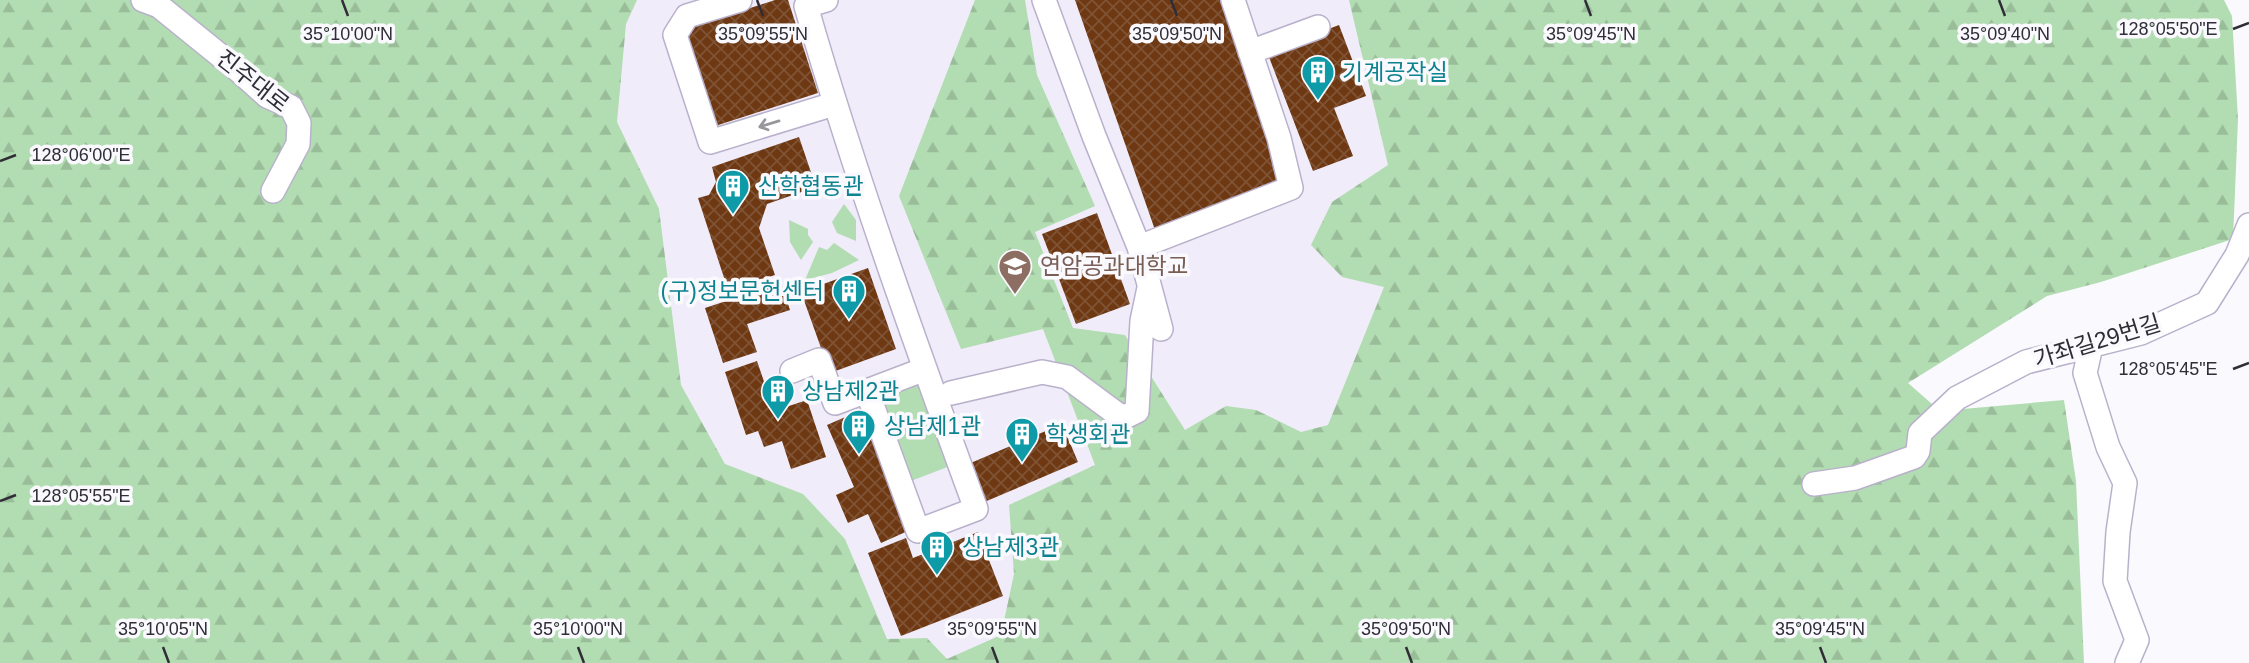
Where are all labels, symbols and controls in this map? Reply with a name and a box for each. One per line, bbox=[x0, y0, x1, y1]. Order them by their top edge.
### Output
text: 128°05'50"E bbox=[2118, 19, 2218, 39]
text: 35°10'00"N bbox=[303, 24, 393, 44]
text: 35°09'55"N bbox=[718, 24, 808, 44]
text: 35°09'50"N bbox=[1132, 24, 1222, 44]
text: 35°09'45"N bbox=[1546, 24, 1636, 44]
text: 35°09'40"N bbox=[1960, 24, 2050, 44]
street label: 진주대로 bbox=[212, 45, 294, 117]
building icon: 기계공작실 bbox=[1299, 53, 1337, 102]
place label: 기계공작실 bbox=[1342, 59, 1448, 85]
one-way arrow bbox=[758, 119, 780, 131]
text: 128°06'00"E bbox=[31, 145, 131, 165]
building icon: 산학협동관 bbox=[714, 167, 752, 216]
place label: 산학협동관 bbox=[758, 173, 864, 199]
school or university icon: 연암공과대학교 bbox=[996, 247, 1034, 296]
place label: 연암공과대학교 bbox=[1040, 253, 1188, 279]
building icon: (구)정보문헌센터 bbox=[830, 272, 868, 321]
place label: (구)정보문헌센터 bbox=[661, 278, 824, 304]
street label: 가좌길29번길 bbox=[2030, 309, 2164, 373]
text: 128°05'45"E bbox=[2118, 359, 2218, 379]
building icon: 상남제2관 bbox=[759, 372, 797, 421]
place label: 상남제2관 bbox=[802, 378, 899, 404]
building icon: 상남제1관 bbox=[840, 407, 878, 456]
place label: 상남제1관 bbox=[884, 413, 981, 439]
building icon: 학생회관 bbox=[1003, 415, 1041, 464]
place label: 학생회관 bbox=[1046, 421, 1131, 447]
text: 128°05'55"E bbox=[31, 486, 131, 506]
building icon: 상남제3관 bbox=[918, 528, 956, 577]
place label: 상남제3관 bbox=[962, 534, 1059, 560]
text: 35°10'05"N bbox=[118, 619, 208, 639]
text: 35°10'00"N bbox=[533, 619, 623, 639]
text: 35°09'55"N bbox=[947, 619, 1037, 639]
text: 35°09'50"N bbox=[1361, 619, 1451, 639]
text: 35°09'45"N bbox=[1775, 619, 1865, 639]

